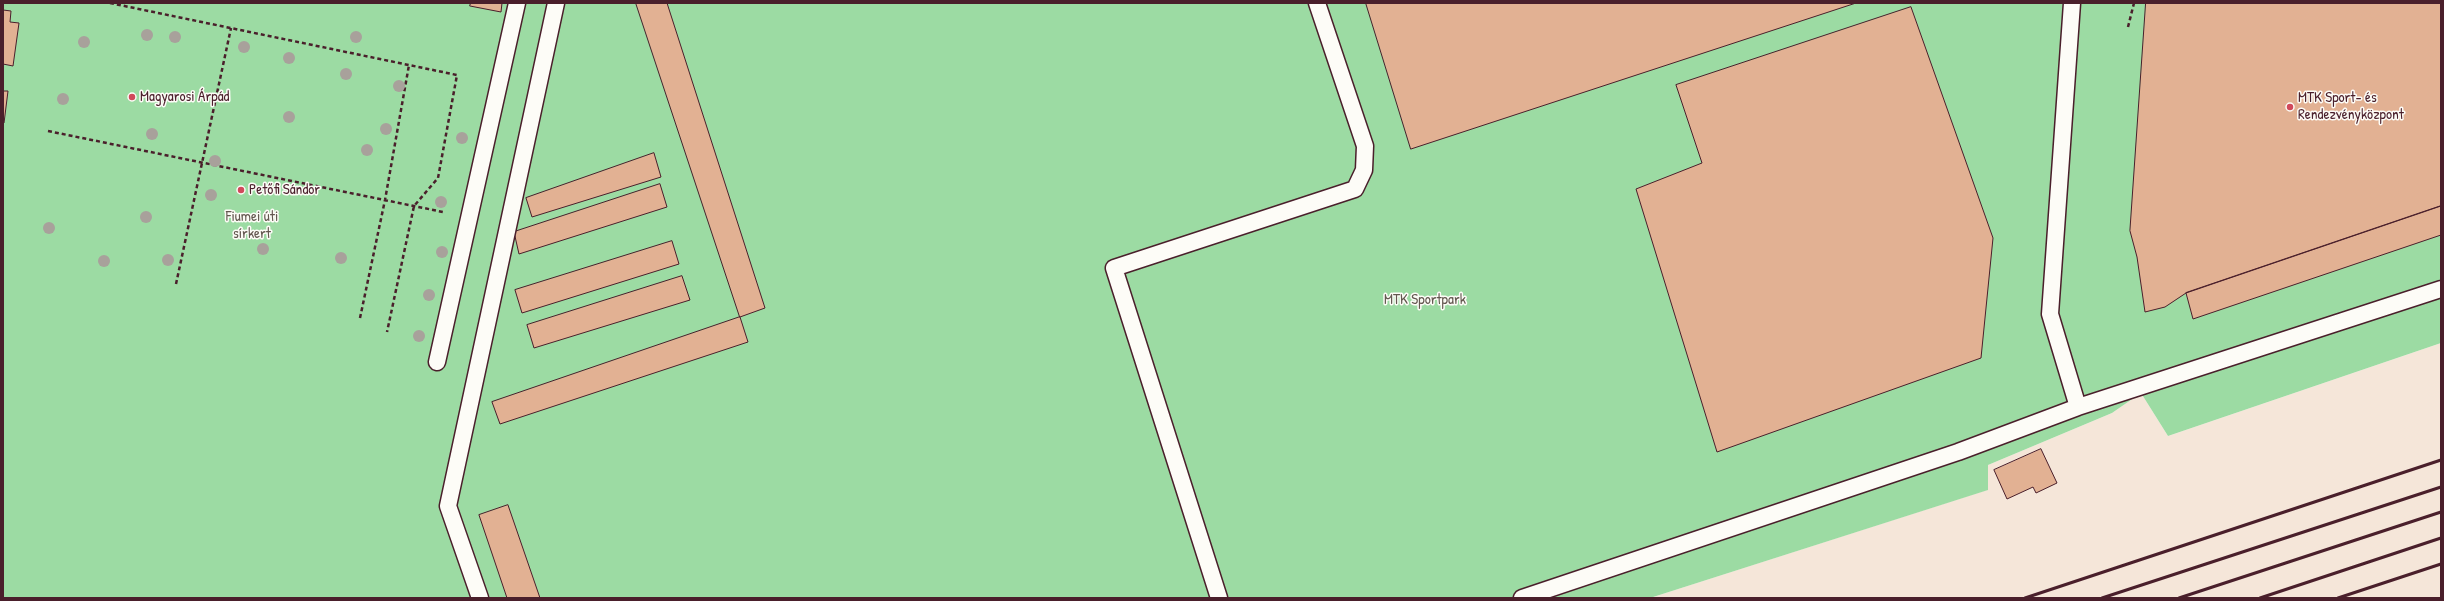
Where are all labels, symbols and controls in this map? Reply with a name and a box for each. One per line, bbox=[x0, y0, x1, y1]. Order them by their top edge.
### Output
place label: Magyarosi Árpád bbox=[140, 88, 229, 106]
place label: MTK Sport- és Rendezvényközpont bbox=[2298, 89, 2404, 124]
marker: Magyarosi Árpád bbox=[127, 92, 137, 102]
marker: MTK Sport- és Rendezvényközpont bbox=[2285, 102, 2295, 112]
place label: Petőfi Sándor bbox=[249, 181, 320, 199]
marker: Petőfi Sándor bbox=[236, 185, 246, 195]
park label: Fiumei úti sírkert bbox=[226, 208, 278, 243]
park label: MTK Sportpark bbox=[1384, 291, 1466, 309]

